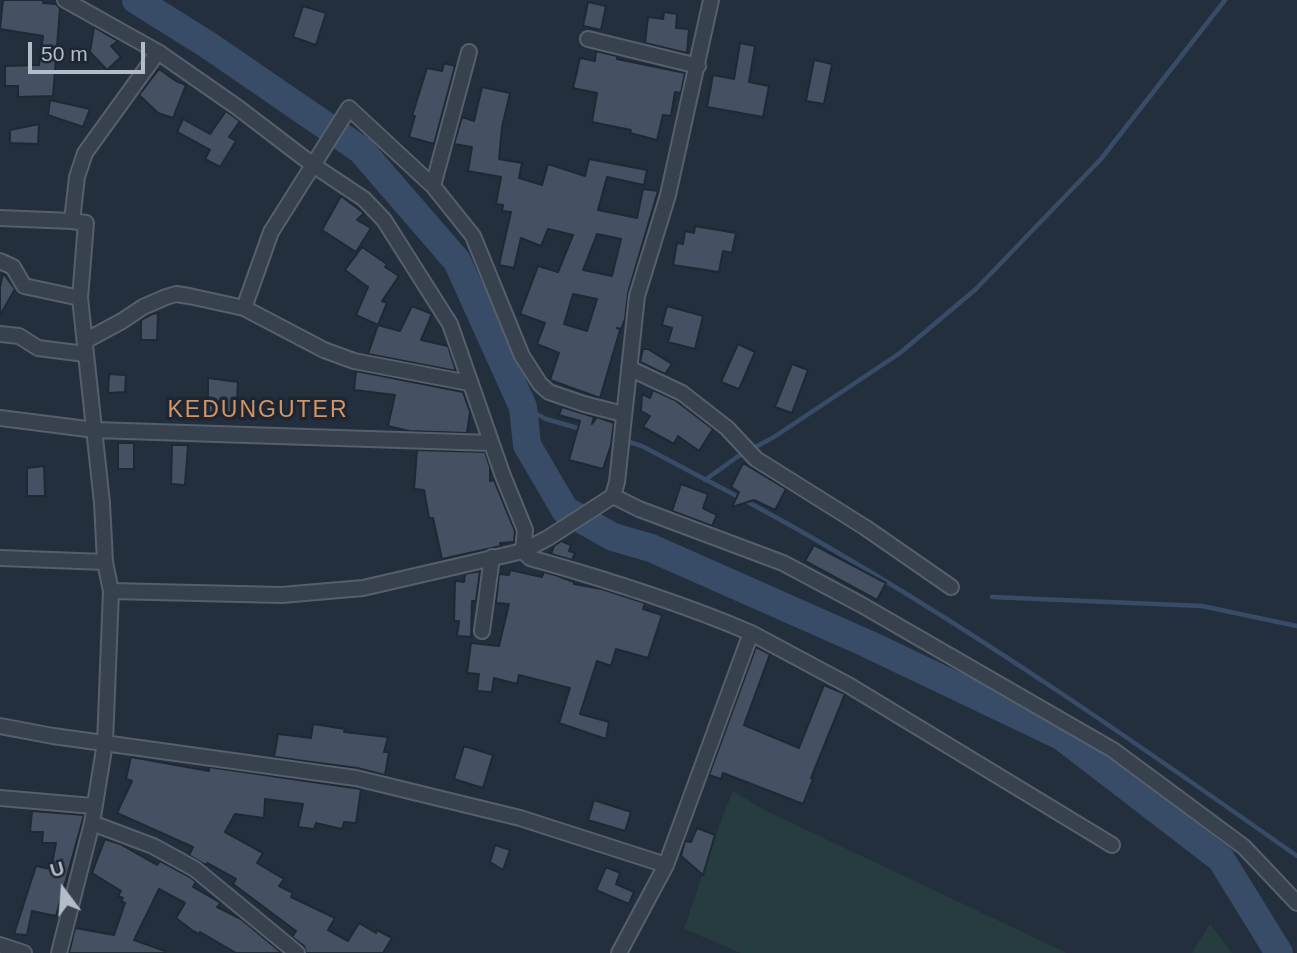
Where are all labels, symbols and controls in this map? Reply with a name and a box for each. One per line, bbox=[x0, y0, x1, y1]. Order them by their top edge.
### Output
scale bar bbox=[32, 28, 149, 72]
text: 50 m bbox=[41, 42, 88, 65]
district label: KEDUNGUTER bbox=[169, 397, 347, 425]
north arrow bbox=[28, 855, 98, 925]
text: U bbox=[48, 857, 67, 881]

